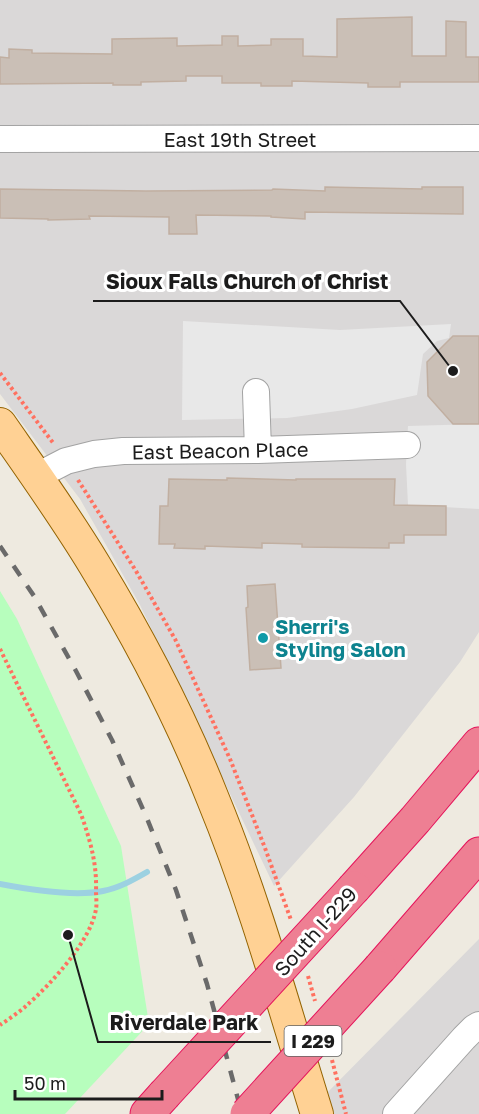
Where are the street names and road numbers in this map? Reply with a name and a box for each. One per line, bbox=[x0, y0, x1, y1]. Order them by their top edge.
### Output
street label: East 19th Street bbox=[163, 127, 317, 151]
street label: East Beacon Place bbox=[131, 436, 309, 464]
street label: South I-229 bbox=[269, 882, 361, 980]
road number: I 229 bbox=[284, 1026, 342, 1056]

